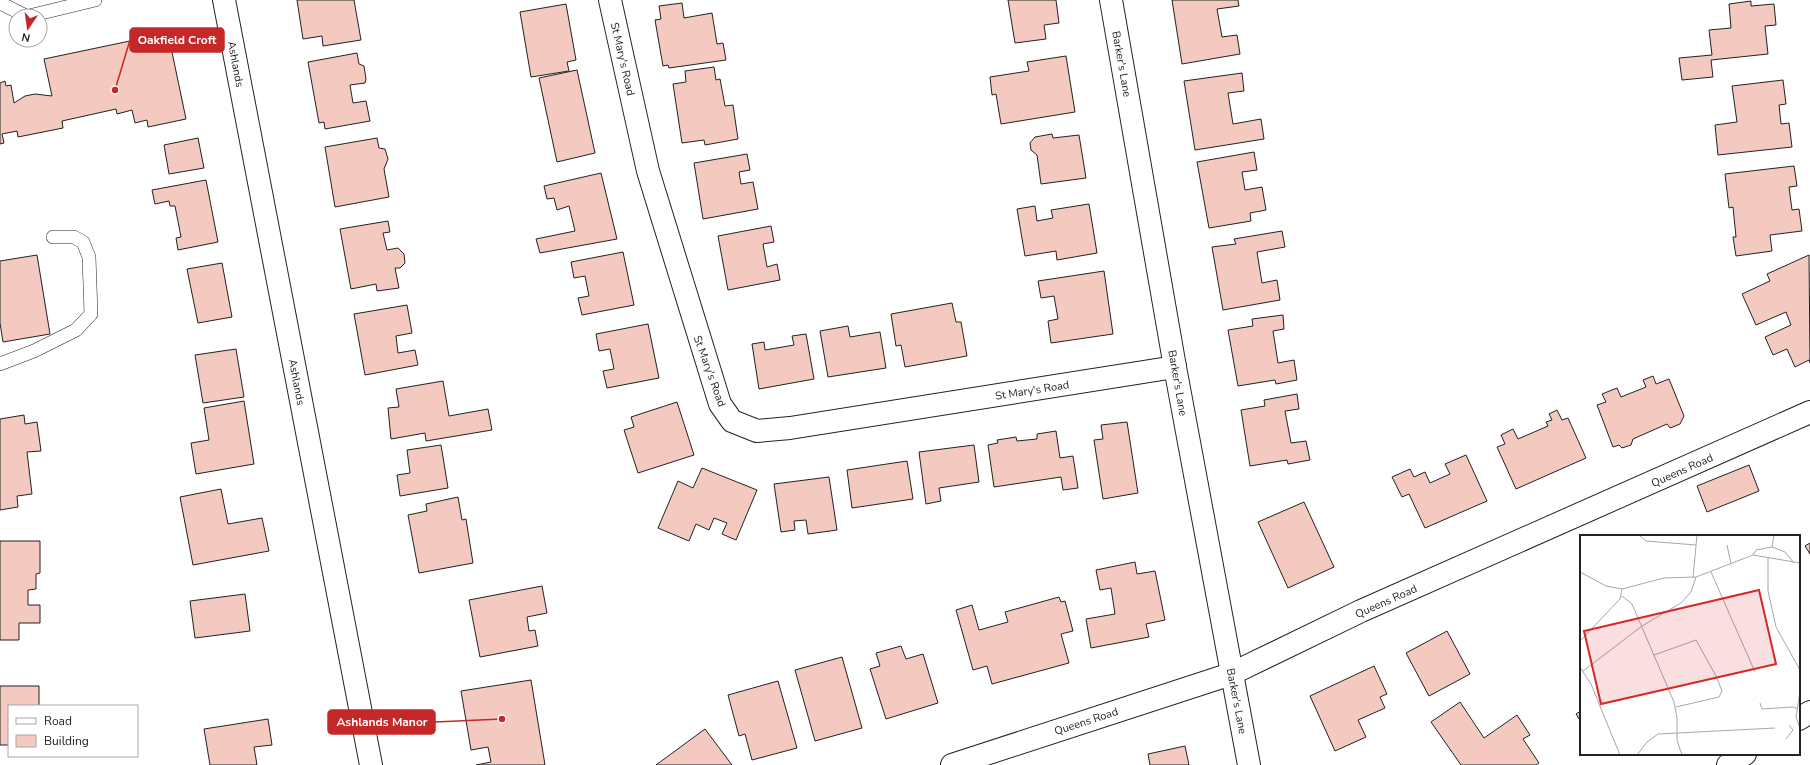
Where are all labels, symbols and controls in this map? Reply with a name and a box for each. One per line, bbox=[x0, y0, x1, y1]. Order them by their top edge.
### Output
north arrow bbox=[8, 8, 48, 48]
street label: St Mary's Road bbox=[607, 21, 638, 97]
callout: Oakfield Croft bbox=[130, 28, 224, 52]
text: N bbox=[20, 29, 32, 45]
street label: Barker's Lane bbox=[1108, 30, 1135, 98]
text: Oakfield Croft bbox=[138, 32, 217, 48]
street label: Ashlands bbox=[224, 40, 247, 88]
street label: St Mary's Road bbox=[690, 333, 729, 409]
street label: Barker's Lane bbox=[1164, 349, 1191, 417]
street label: Ashlands bbox=[285, 358, 308, 406]
street label: St Mary's Road bbox=[994, 377, 1070, 404]
street label: Queens Road bbox=[1649, 450, 1716, 491]
inset map bbox=[1580, 535, 1800, 755]
street label: Queens Road bbox=[1353, 581, 1420, 622]
street label: Barker's Lane bbox=[1223, 667, 1250, 735]
street label: Queens Road bbox=[1052, 704, 1120, 739]
legend bbox=[8, 705, 138, 757]
callout: Ashlands Manor bbox=[328, 710, 435, 734]
text: Road bbox=[44, 713, 72, 729]
text: Ashlands Manor bbox=[336, 714, 428, 730]
text: Building bbox=[44, 733, 89, 749]

